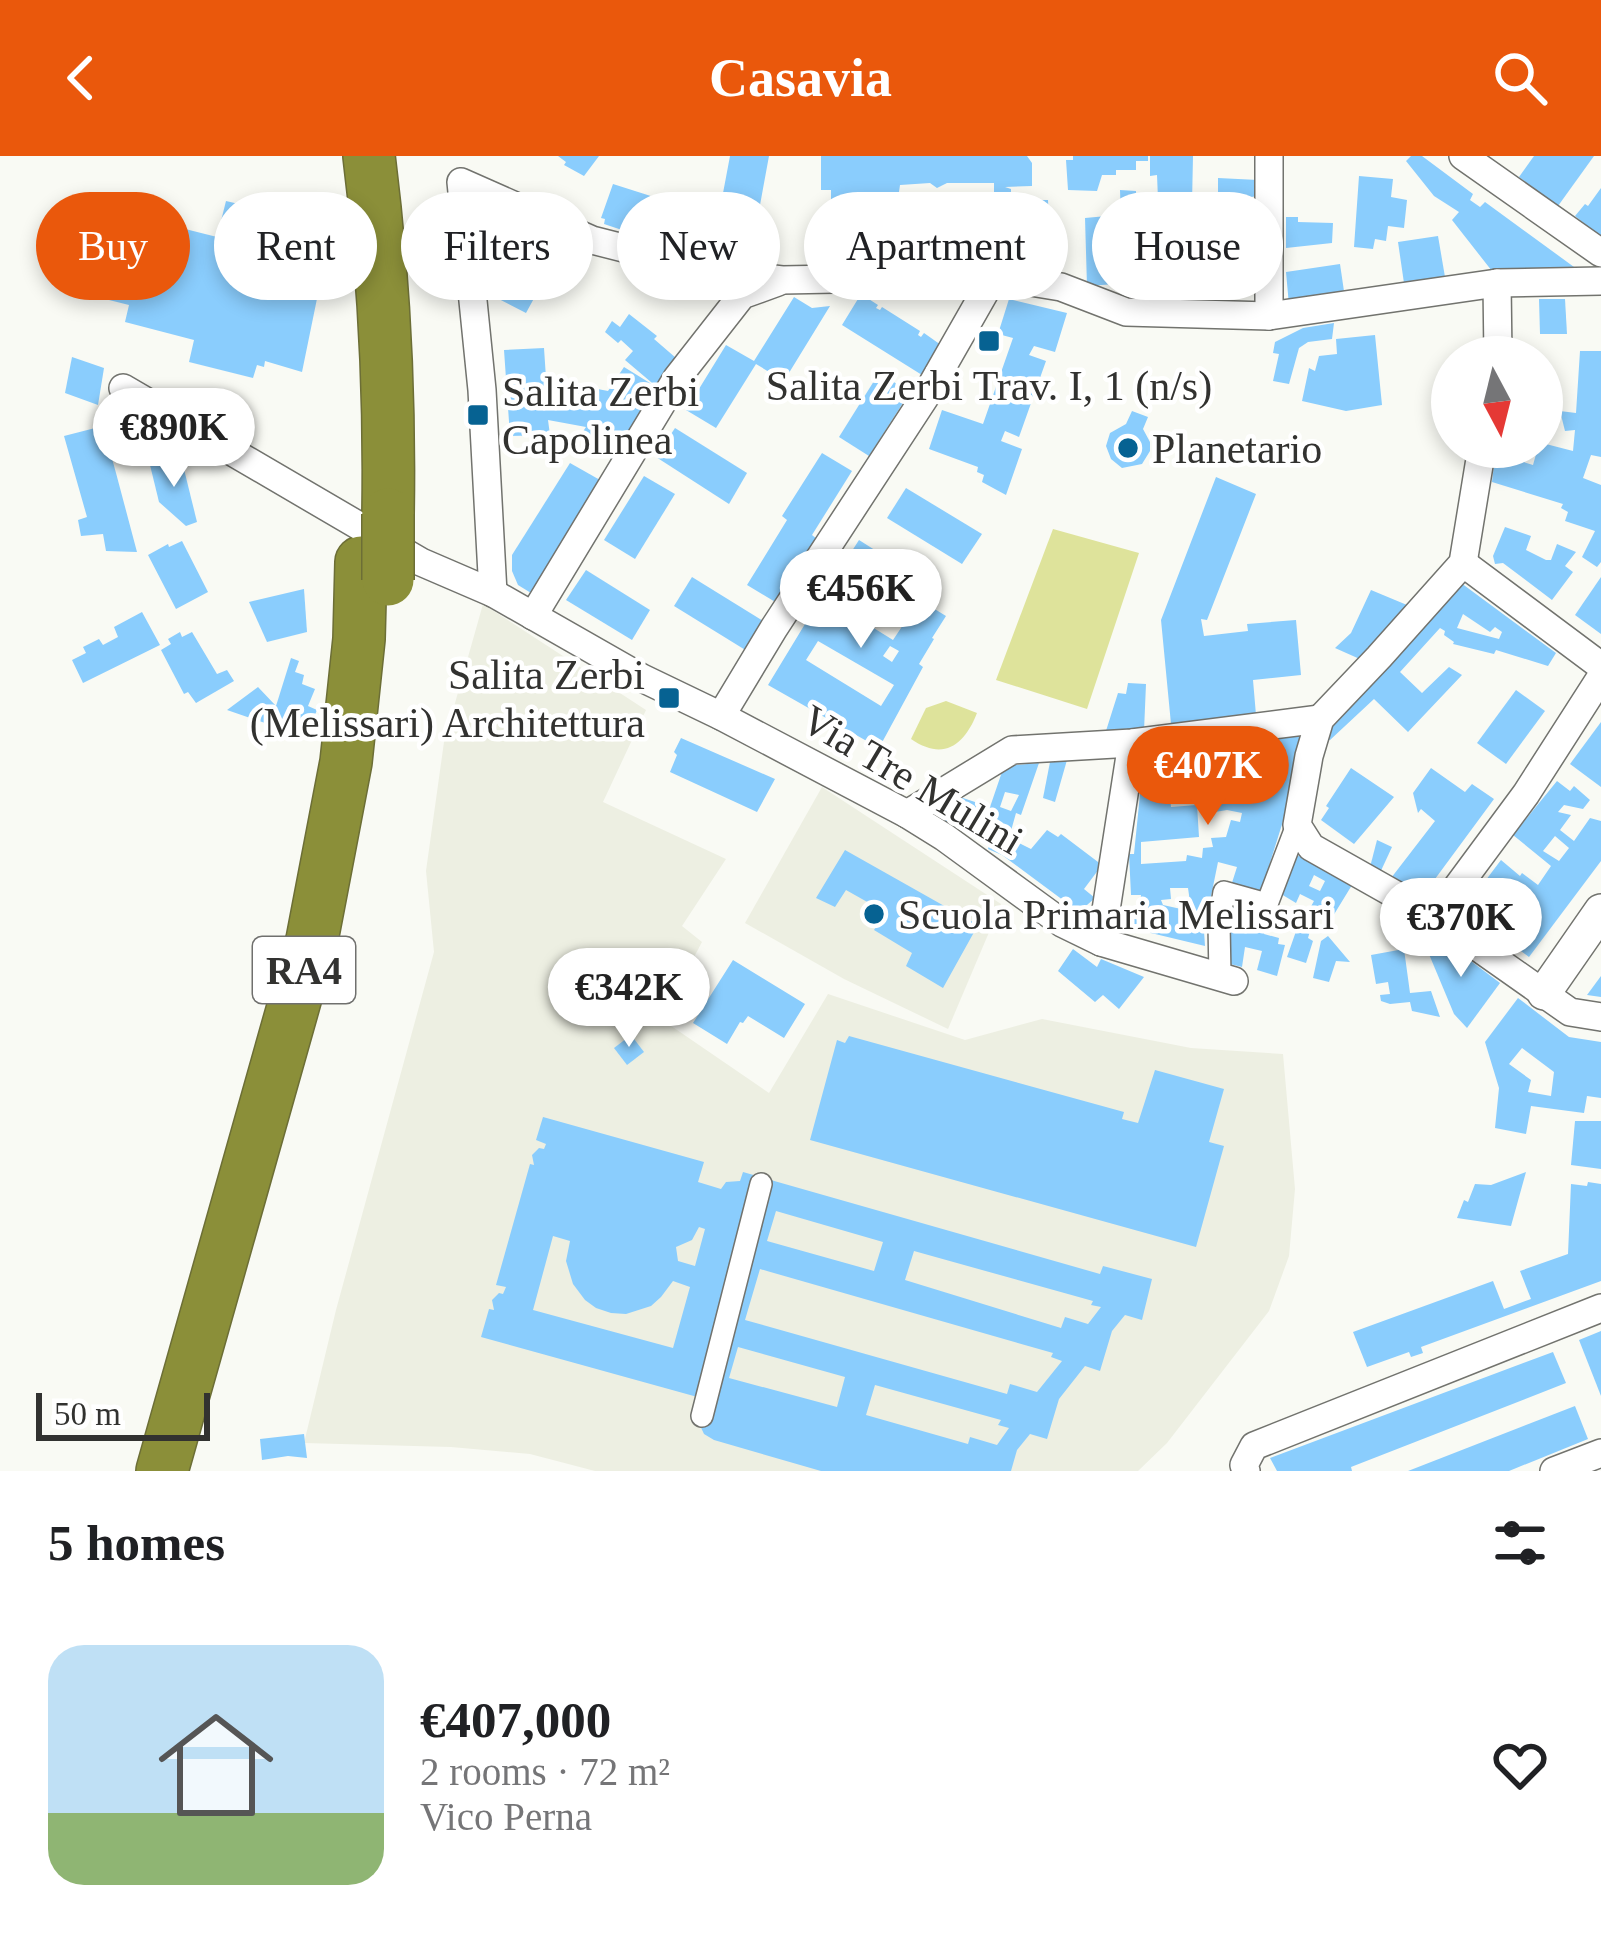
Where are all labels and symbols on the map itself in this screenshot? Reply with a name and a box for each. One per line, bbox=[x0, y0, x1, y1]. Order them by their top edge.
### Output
marker: Salita Zerbi Trav. I, 1 (n/s) bbox=[976, 328, 1002, 354]
north arrow bbox=[1431, 336, 1563, 468]
place label: Salita Zerbi Trav. I, 1 (n/s) bbox=[766, 363, 1212, 410]
place label: Salita Zerbi Capolinea bbox=[502, 369, 699, 463]
pin: €890K bbox=[90, 388, 258, 490]
marker: Salita Zerbi Capolinea bbox=[465, 402, 491, 428]
place label: Planetario bbox=[1152, 426, 1322, 472]
marker: Planetario bbox=[1115, 435, 1141, 461]
pin: €456K bbox=[777, 549, 945, 651]
place label: Salita Zerbi (Melissari) Architettura bbox=[250, 652, 645, 747]
marker: Salita Zerbi (Melissari) Architettura bbox=[656, 685, 682, 711]
street label: Via Tre Mulini bbox=[794, 696, 1031, 864]
pin: €407K bbox=[1124, 726, 1292, 828]
pin: €370K bbox=[1377, 878, 1545, 980]
place label: Scuola Primaria Melissari bbox=[898, 892, 1334, 938]
marker: Scuola Primaria Melissari bbox=[861, 901, 887, 927]
road number: RA4 bbox=[253, 937, 355, 1003]
pin: €342K bbox=[545, 948, 713, 1050]
scale bar bbox=[36, 1387, 210, 1440]

